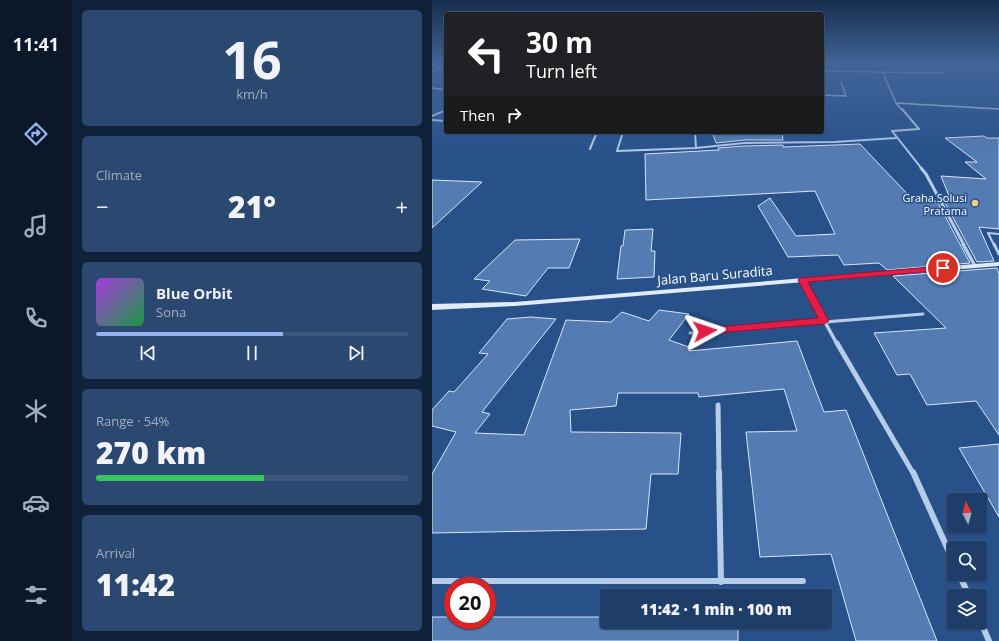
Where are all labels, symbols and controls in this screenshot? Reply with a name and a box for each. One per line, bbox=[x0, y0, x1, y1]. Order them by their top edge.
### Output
text: 16 bbox=[222, 23, 282, 94]
text: 30 m bbox=[526, 23, 593, 61]
icon: left bbox=[460, 28, 512, 80]
text: 11:41 bbox=[13, 32, 59, 56]
text: Turn left bbox=[526, 59, 597, 83]
text: km/h bbox=[236, 85, 268, 103]
icon: right bbox=[503, 104, 525, 126]
text: Then bbox=[460, 105, 495, 125]
icon: directions bbox=[22, 120, 50, 148]
text: Climate bbox=[96, 166, 142, 184]
text: 21° bbox=[228, 186, 276, 227]
place label: Graha Solusi Pratama bbox=[902, 190, 967, 218]
text: − bbox=[96, 191, 109, 221]
text: + bbox=[395, 191, 408, 221]
marker: Graha Solusi Pratama bbox=[970, 198, 980, 208]
icon: music bbox=[22, 212, 50, 240]
pin bbox=[926, 251, 960, 285]
icon: arrive bbox=[932, 257, 954, 279]
street label: Jalan Baru Suradita bbox=[655, 261, 773, 289]
text: Blue Orbit bbox=[156, 283, 233, 303]
text: Sona bbox=[156, 303, 186, 321]
icon: phone bbox=[22, 304, 50, 332]
position arrow bbox=[684, 310, 726, 352]
icon: previous bbox=[137, 342, 159, 364]
icon: pause bbox=[241, 342, 263, 364]
icon: next bbox=[345, 342, 367, 364]
icon: climate bbox=[22, 397, 50, 425]
text: Range · 54% bbox=[96, 412, 169, 430]
text: 270 km bbox=[96, 432, 206, 473]
icon: car bbox=[22, 489, 50, 517]
north arrow bbox=[947, 493, 987, 533]
map controls bbox=[947, 493, 987, 629]
button: search bbox=[947, 541, 987, 581]
text: Arrival bbox=[96, 544, 135, 562]
text: 11:42 bbox=[96, 564, 175, 605]
speed limit sign: 20 bbox=[444, 577, 496, 629]
icon: filters bbox=[22, 581, 50, 609]
button: layers bbox=[947, 589, 987, 629]
text: 11:42 · 1 min · 100 m bbox=[640, 599, 792, 619]

